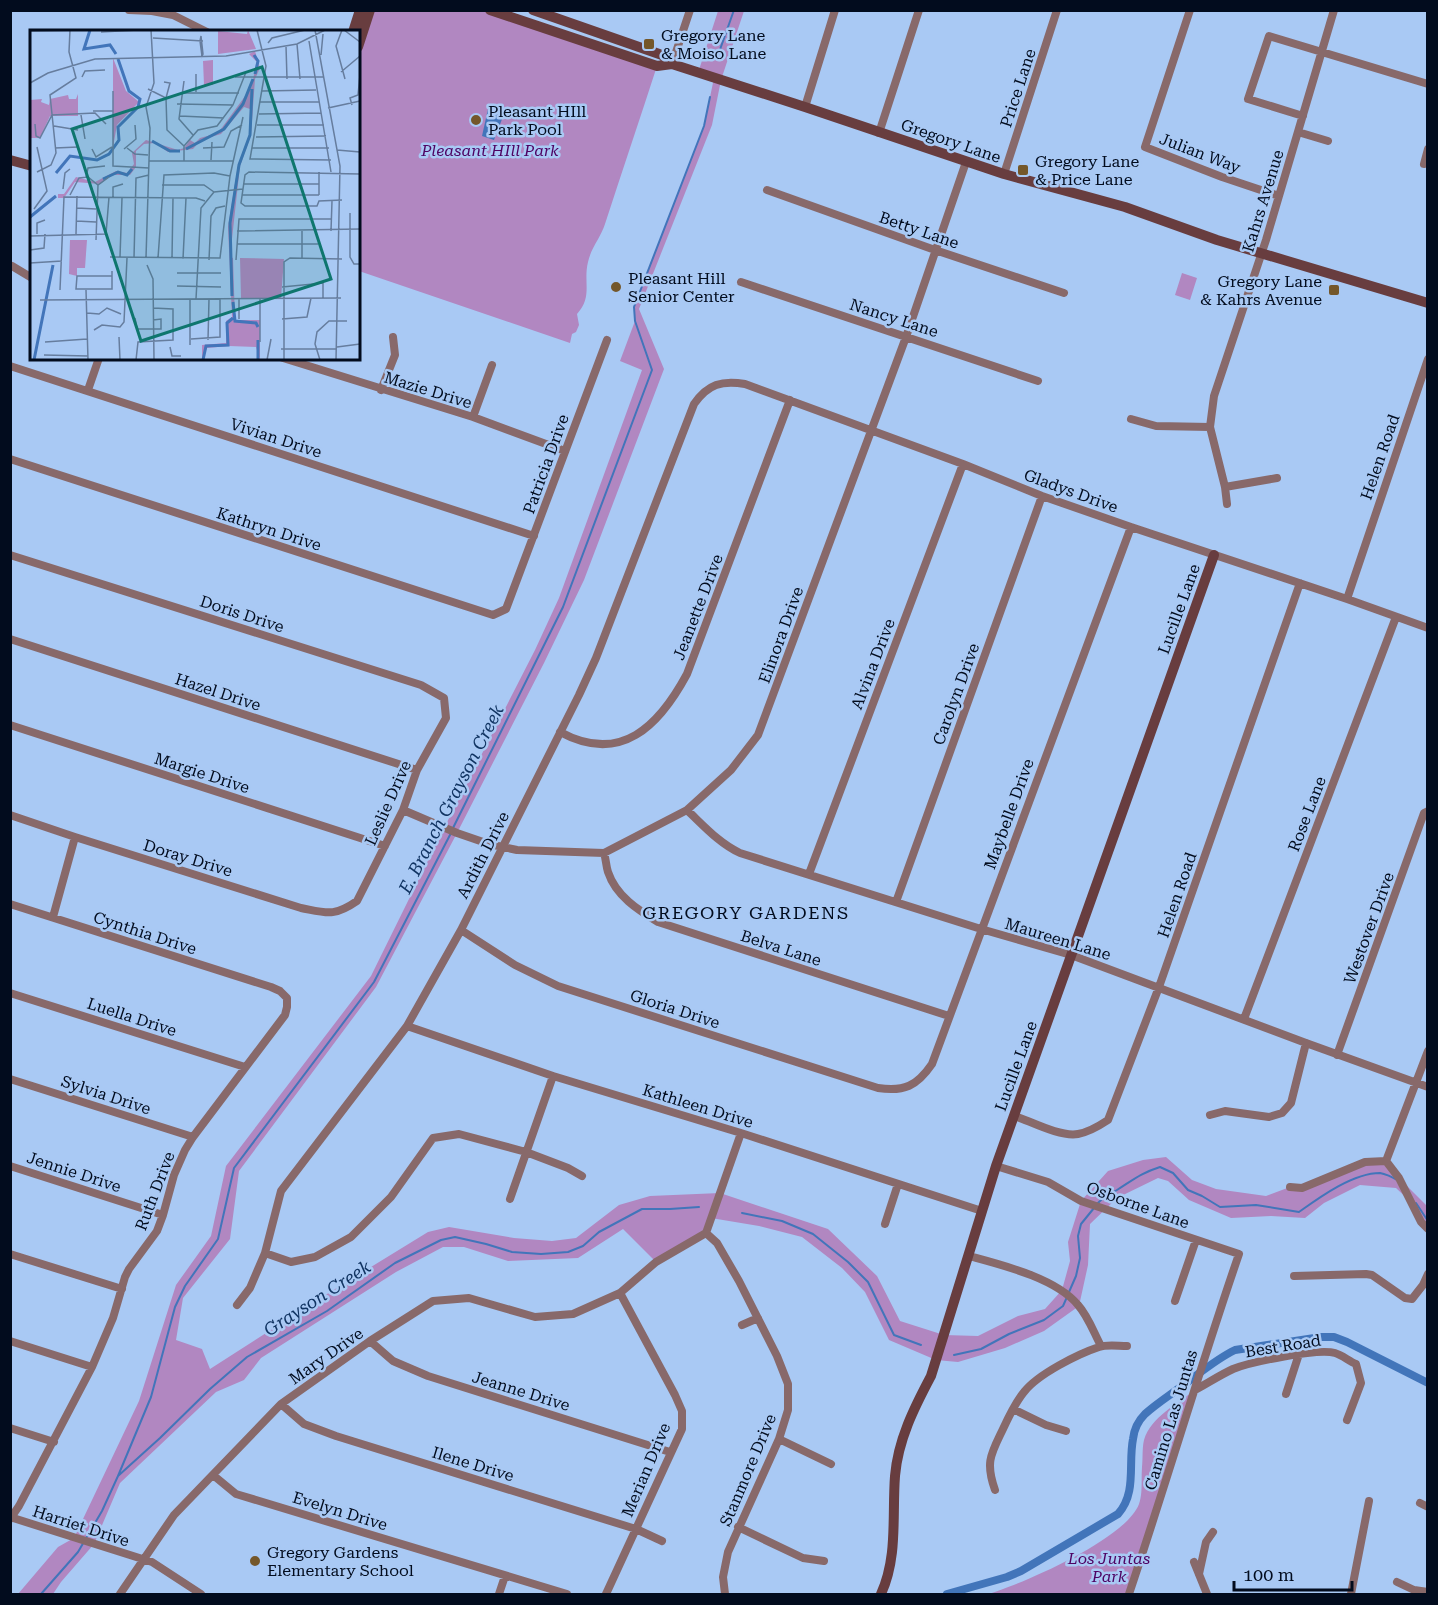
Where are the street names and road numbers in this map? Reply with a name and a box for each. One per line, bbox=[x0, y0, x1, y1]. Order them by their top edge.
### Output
street label: Price Lane bbox=[996, 46, 1040, 130]
street label: Gregory Lane bbox=[899, 115, 1004, 167]
street label: Julian Way bbox=[1157, 129, 1244, 177]
street label: Kahrs Avenue bbox=[1238, 147, 1288, 254]
street label: Betty Lane bbox=[877, 207, 962, 253]
street label: Nancy Lane bbox=[847, 295, 941, 341]
street label: Mazie Drive bbox=[382, 368, 474, 412]
street label: Patricia Drive bbox=[519, 411, 573, 516]
street label: Helen Road bbox=[1356, 412, 1404, 502]
street label: Vivian Drive bbox=[228, 414, 325, 462]
street label: Gladys Drive bbox=[1021, 465, 1121, 517]
street label: Kathryn Drive bbox=[214, 503, 324, 555]
street label: Jeanette Drive bbox=[669, 551, 727, 663]
street label: Lucille Lane bbox=[1154, 561, 1204, 657]
street label: Elinora Drive bbox=[755, 584, 807, 686]
street label: Doris Drive bbox=[197, 591, 287, 637]
street label: Alvina Drive bbox=[847, 616, 899, 712]
street label: Carolyn Drive bbox=[929, 640, 983, 747]
street label: Hazel Drive bbox=[173, 669, 263, 715]
street label: Margie Drive bbox=[152, 749, 252, 797]
street label: Maybelle Drive bbox=[980, 756, 1038, 872]
street label: Leslie Drive bbox=[361, 757, 415, 848]
street label: Rose Lane bbox=[1284, 774, 1330, 854]
street label: Ardith Drive bbox=[453, 808, 513, 902]
street label: Doray Drive bbox=[141, 835, 235, 881]
street label: Helen Road bbox=[1153, 850, 1201, 940]
street label: Westover Drive bbox=[1340, 869, 1398, 986]
street label: Cynthia Drive bbox=[91, 907, 199, 959]
street label: Maureen Lane bbox=[1003, 914, 1114, 964]
street label: Belva Lane bbox=[738, 926, 824, 970]
street label: Gloria Drive bbox=[628, 986, 723, 1033]
street label: Luella Drive bbox=[85, 994, 179, 1040]
street label: Lucille Lane bbox=[991, 1018, 1041, 1114]
street label: Sylvia Drive bbox=[59, 1072, 153, 1118]
street label: Kathleen Drive bbox=[640, 1080, 756, 1132]
street label: Jennie Drive bbox=[24, 1148, 124, 1196]
street label: Ruth Drive bbox=[131, 1149, 179, 1233]
street label: Osborne Lane bbox=[1084, 1178, 1192, 1232]
street label: Mary Drive bbox=[285, 1323, 367, 1388]
street label: Best Road bbox=[1244, 1331, 1322, 1361]
street label: Camino Las Juntas bbox=[1141, 1347, 1201, 1492]
street label: Jeanne Drive bbox=[470, 1367, 572, 1415]
street label: Stanmore Drive bbox=[716, 1411, 780, 1529]
street label: Merian Drive bbox=[618, 1420, 674, 1520]
street label: Ilene Drive bbox=[430, 1443, 516, 1486]
street label: Evelyn Drive bbox=[290, 1488, 390, 1535]
street label: Harriet Drive bbox=[30, 1501, 132, 1551]

